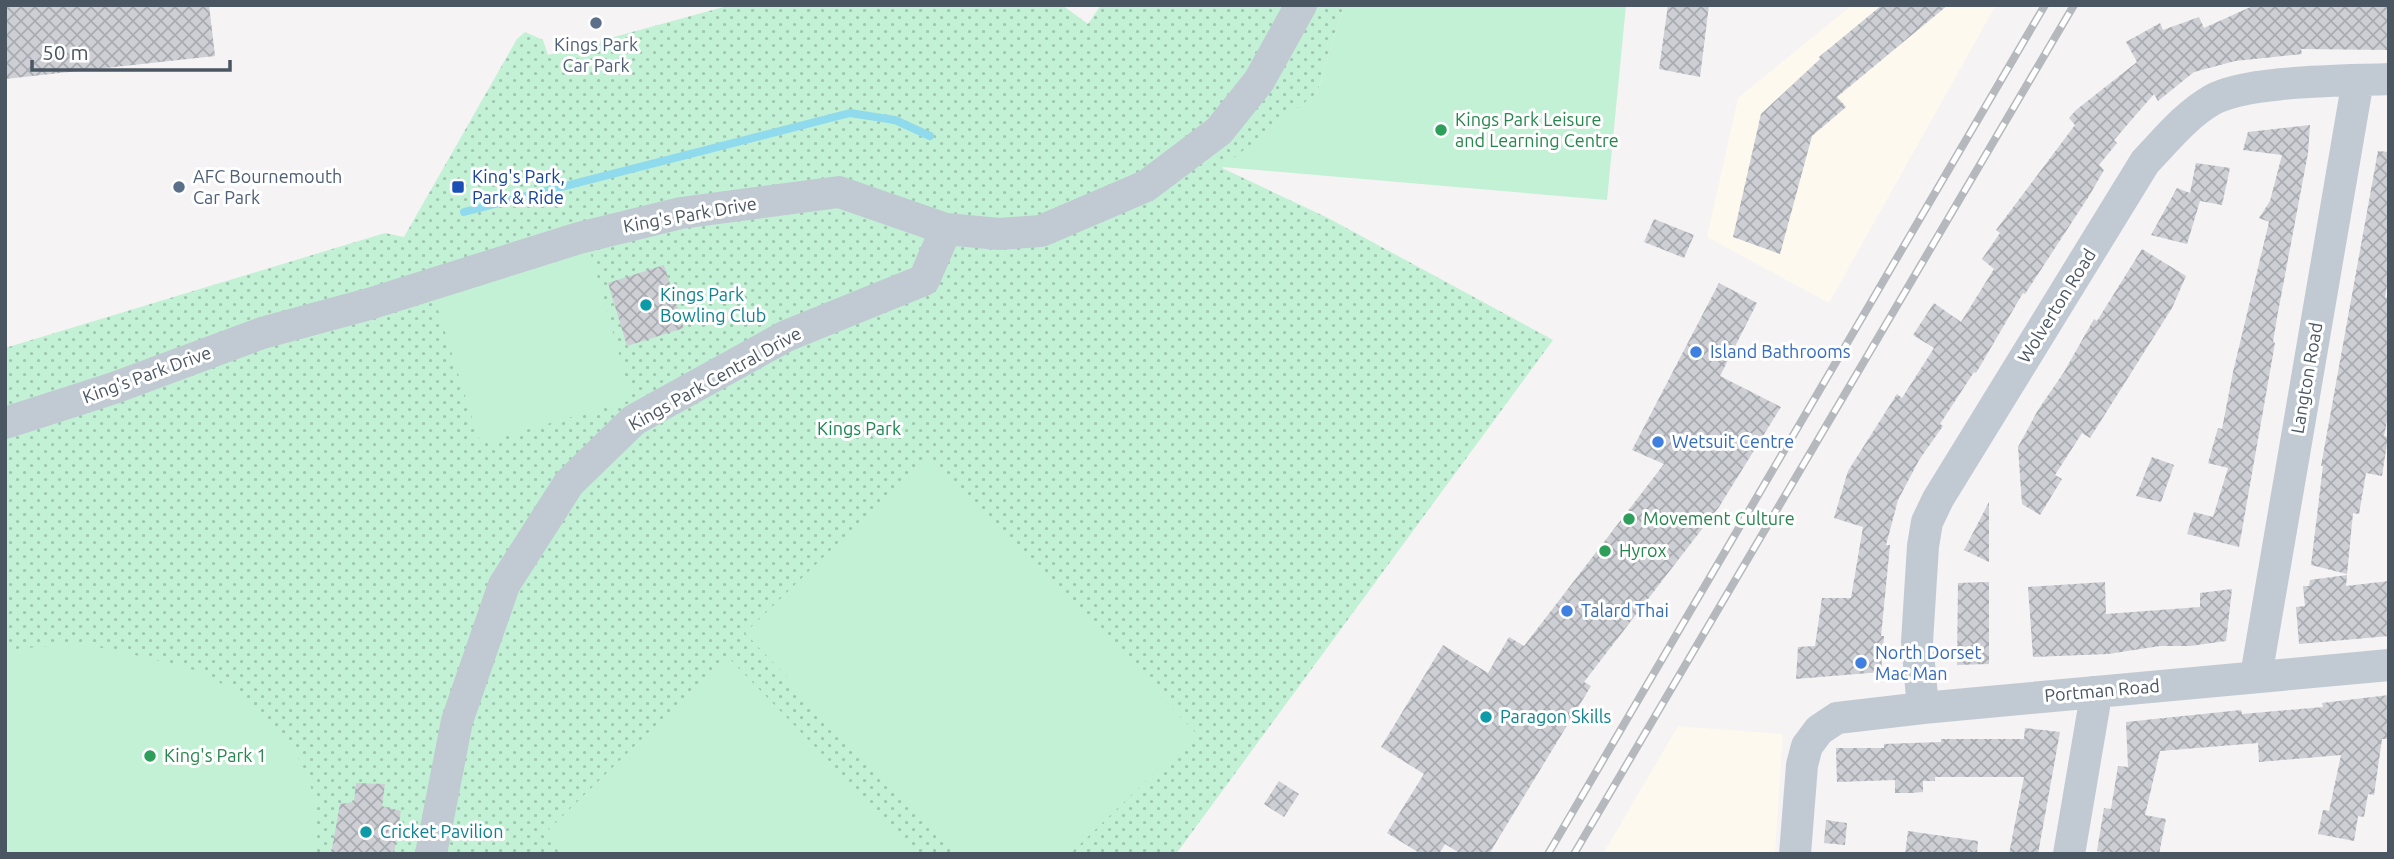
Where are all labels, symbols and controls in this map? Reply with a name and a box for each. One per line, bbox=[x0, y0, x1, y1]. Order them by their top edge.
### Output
marker: Kings Park Car Park bbox=[588, 15, 604, 31]
scale bar bbox=[32, 28, 229, 72]
place label: Kings Park Car Park bbox=[554, 34, 638, 75]
text: 50 m bbox=[42, 40, 89, 64]
place label: Kings Park Leisure and Learning Centre bbox=[1455, 109, 1619, 150]
marker: Kings Park Leisure and Learning Centre bbox=[1433, 122, 1449, 138]
place label: AFC Bournemouth Car Park bbox=[193, 166, 342, 207]
place label: King's Park, Park & Ride bbox=[472, 166, 565, 207]
marker: AFC Bournemouth Car Park bbox=[171, 179, 187, 195]
marker: King's Park, Park & Ride bbox=[450, 179, 466, 195]
street label: King's Park Drive bbox=[622, 192, 758, 236]
street label: Wolverton Road bbox=[2013, 245, 2099, 366]
place label: Kings Park Bowling Club bbox=[660, 284, 766, 325]
marker: Kings Park Bowling Club bbox=[638, 297, 654, 313]
street label: Langton Road bbox=[2286, 321, 2326, 435]
street label: Kings Park Central Drive bbox=[625, 322, 804, 434]
place label: Island Bathrooms bbox=[1710, 341, 1851, 361]
street label: King's Park Drive bbox=[80, 342, 214, 407]
marker: Island Bathrooms bbox=[1688, 344, 1704, 360]
park label: Kings Park bbox=[817, 418, 901, 438]
place label: Wetsuit Centre bbox=[1672, 431, 1794, 451]
marker: Wetsuit Centre bbox=[1650, 434, 1666, 450]
place label: Movement Culture bbox=[1643, 508, 1795, 528]
marker: Movement Culture bbox=[1621, 511, 1637, 527]
place label: Hyrox bbox=[1619, 540, 1666, 560]
marker: Hyrox bbox=[1597, 543, 1613, 559]
place label: Talard Thai bbox=[1581, 600, 1669, 620]
marker: Talard Thai bbox=[1559, 603, 1575, 619]
place label: North Dorset Mac Man bbox=[1875, 642, 1982, 683]
marker: North Dorset Mac Man bbox=[1853, 655, 1869, 671]
street label: Portman Road bbox=[2043, 675, 2160, 705]
place label: Paragon Skills bbox=[1500, 706, 1612, 726]
marker: Paragon Skills bbox=[1478, 709, 1494, 725]
place label: King's Park 1 bbox=[164, 745, 267, 765]
marker: King's Park 1 bbox=[142, 748, 158, 764]
place label: Cricket Pavilion bbox=[380, 821, 503, 841]
marker: Cricket Pavilion bbox=[358, 824, 374, 840]

